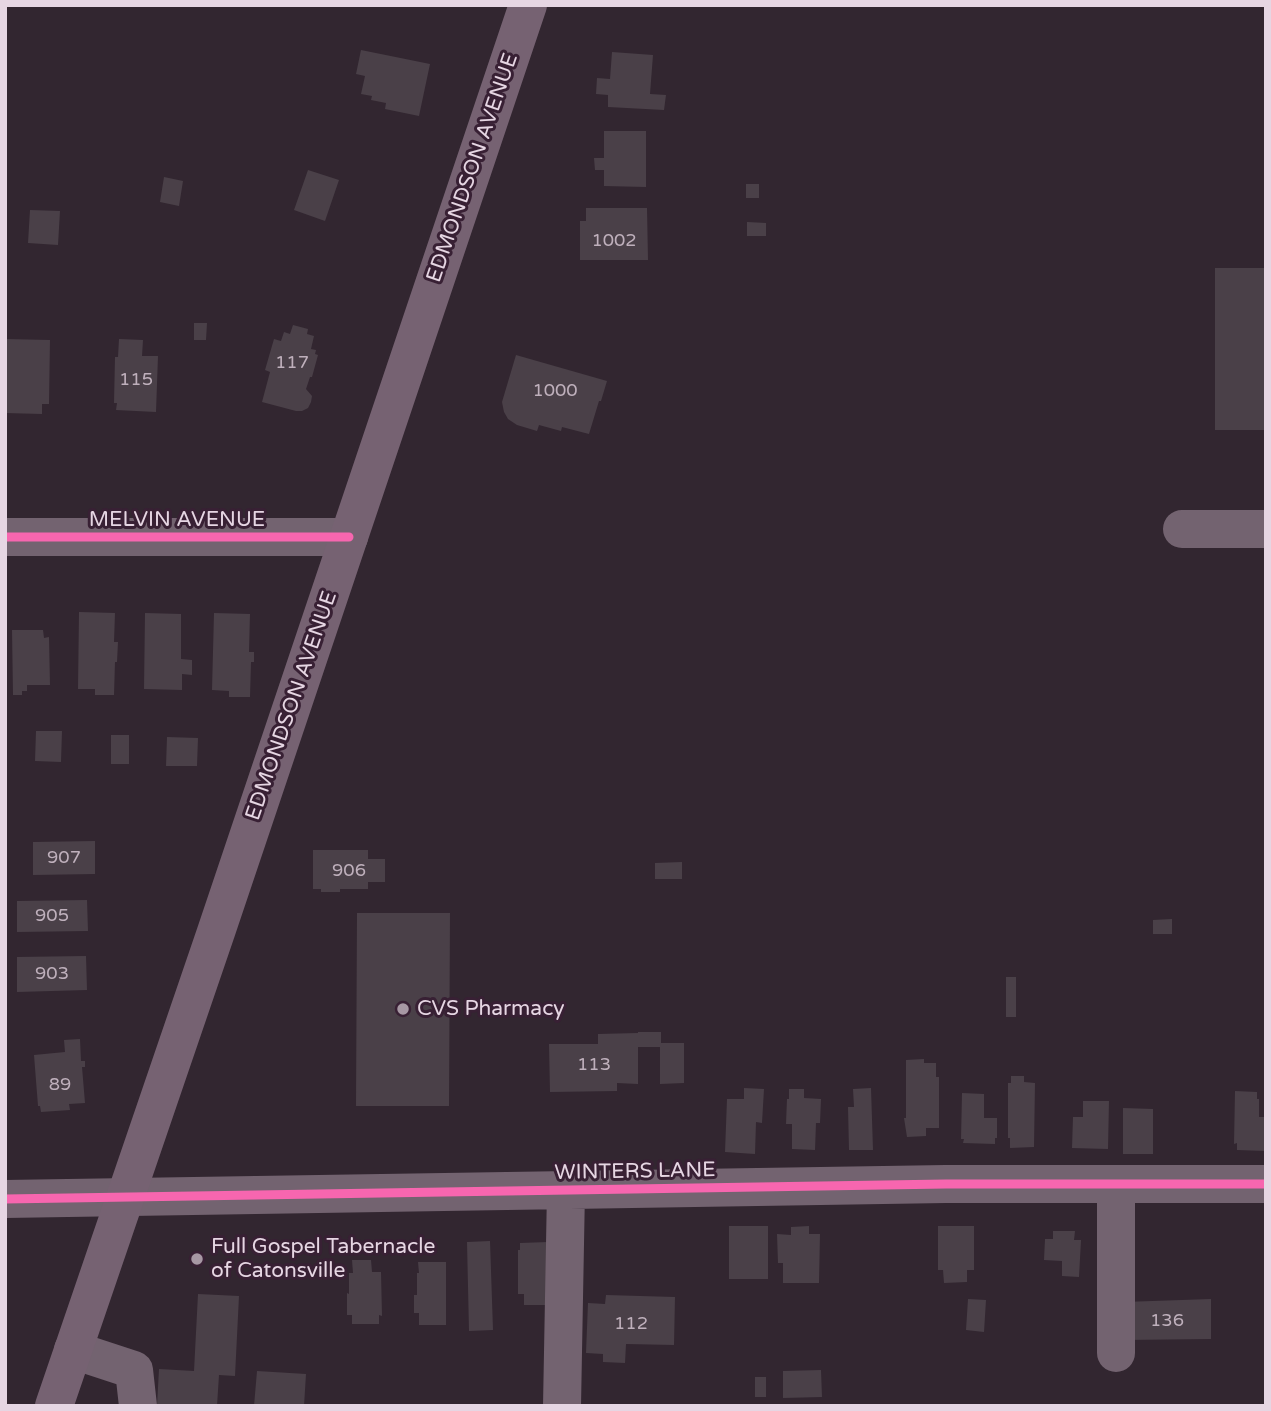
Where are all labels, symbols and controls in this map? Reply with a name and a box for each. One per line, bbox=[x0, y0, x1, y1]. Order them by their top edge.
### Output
street label: EDMONDSON AVENUE bbox=[422, 50, 524, 286]
house number: 1002 bbox=[591, 230, 637, 252]
house number: 117 bbox=[275, 352, 309, 374]
house number: 115 bbox=[119, 369, 153, 391]
house number: 1000 bbox=[532, 380, 578, 402]
street label: MELVIN AVENUE bbox=[89, 507, 265, 533]
street label: EDMONDSON AVENUE bbox=[241, 588, 343, 824]
house number: 907 bbox=[47, 847, 81, 869]
house number: 906 bbox=[332, 860, 366, 882]
house number: 905 bbox=[35, 905, 69, 927]
house number: 903 bbox=[35, 963, 69, 985]
place label: CVS Pharmacy bbox=[417, 996, 565, 1022]
marker: CVS Pharmacy bbox=[395, 1001, 411, 1017]
house number: 113 bbox=[577, 1054, 611, 1076]
house number: 89 bbox=[49, 1074, 71, 1096]
street label: WINTERS LANE bbox=[554, 1158, 716, 1186]
place label: Full Gospel Tabernacle of Catonsville bbox=[211, 1234, 435, 1284]
marker: Full Gospel Tabernacle of Catonsville bbox=[189, 1251, 205, 1267]
house number: 136 bbox=[1150, 1310, 1184, 1332]
house number: 112 bbox=[614, 1313, 648, 1335]

